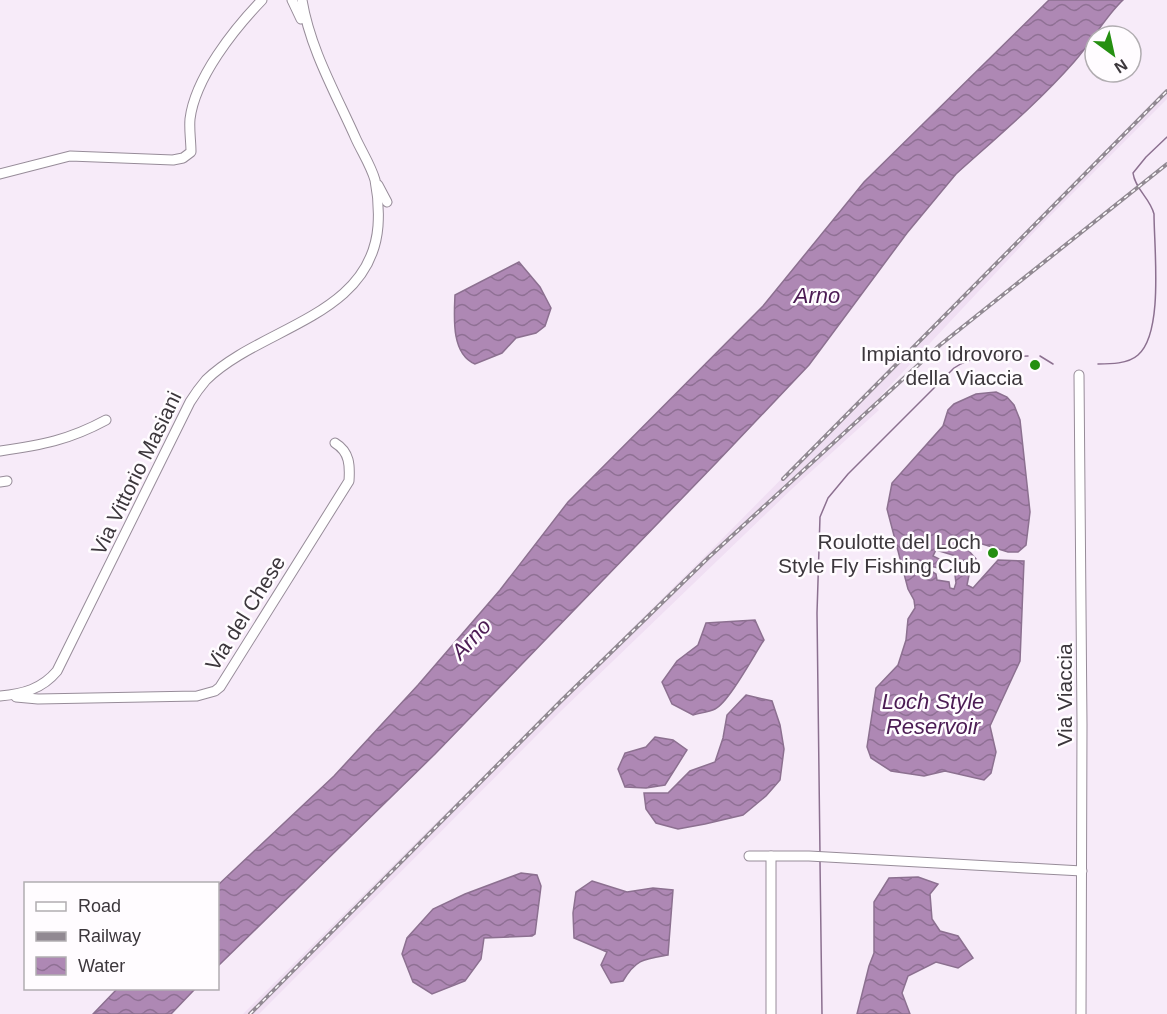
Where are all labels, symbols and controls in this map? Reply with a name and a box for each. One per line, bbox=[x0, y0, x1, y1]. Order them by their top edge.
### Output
north arrow bbox=[1083, 24, 1143, 84]
text: N bbox=[1111, 56, 1130, 76]
water label: Arno bbox=[792, 283, 840, 308]
place label: Impianto idrovoro della Viaccia bbox=[861, 342, 1023, 389]
marker: Impianto idrovoro della Viaccia bbox=[1028, 358, 1042, 372]
street label: Via Vittorio Masiani bbox=[86, 388, 186, 558]
place label: Roulotte del Loch Style Fly Fishing Club bbox=[778, 530, 981, 577]
marker: Roulotte del Loch Style Fly Fishing Club bbox=[986, 546, 1000, 560]
street label: Via del Chese bbox=[201, 552, 289, 674]
water label: Arno bbox=[445, 613, 496, 666]
street label: Via Viaccia bbox=[1053, 643, 1076, 747]
water label: Loch Style Reservoir bbox=[882, 689, 984, 739]
legend bbox=[24, 882, 219, 990]
text: Road bbox=[78, 896, 121, 916]
text: Railway bbox=[78, 926, 141, 946]
text: Water bbox=[78, 956, 125, 976]

